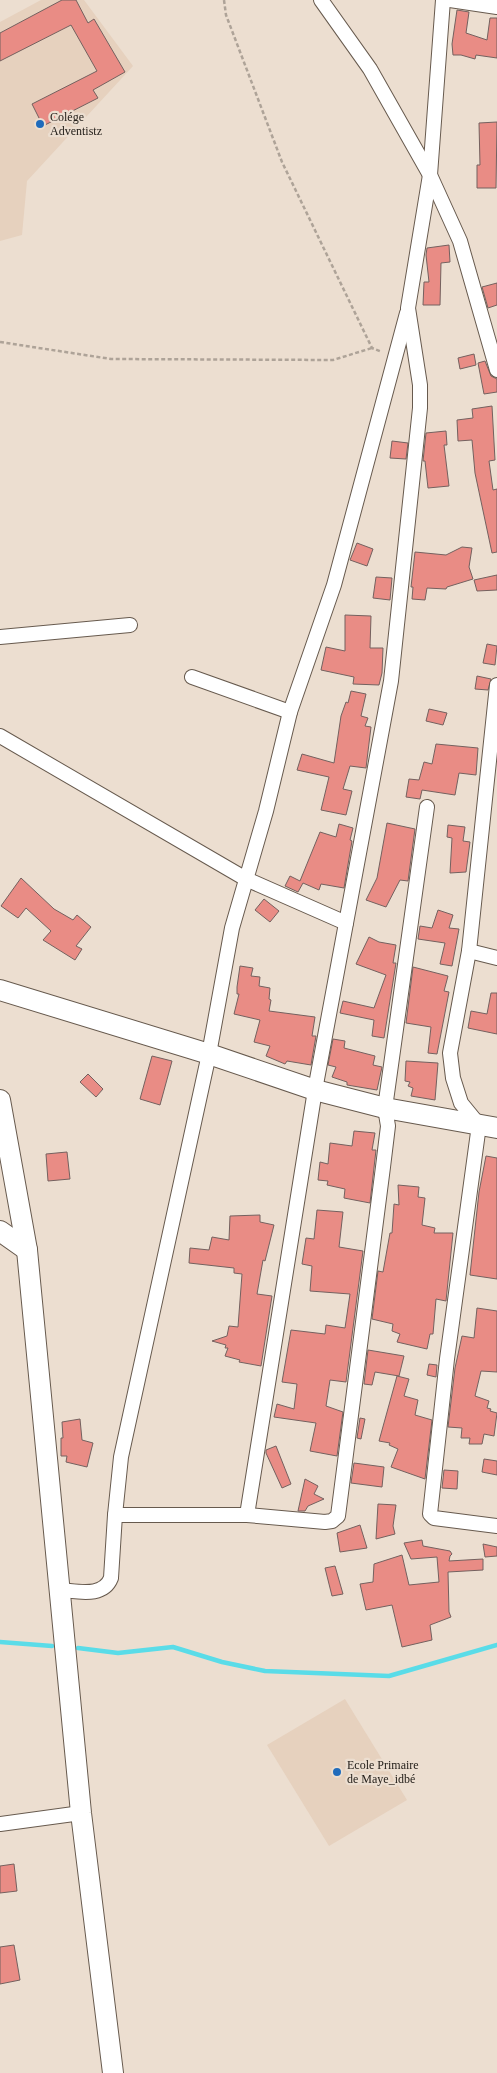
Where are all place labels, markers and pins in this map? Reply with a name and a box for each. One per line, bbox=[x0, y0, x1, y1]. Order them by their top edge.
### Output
place label: Colége Adventistz bbox=[50, 110, 102, 138]
marker: Colége Adventistz bbox=[34, 118, 46, 130]
place label: Ecole Primaire de Maye_idbé bbox=[347, 1758, 419, 1786]
marker: Ecole Primaire de Maye_idbé bbox=[331, 1766, 343, 1778]

